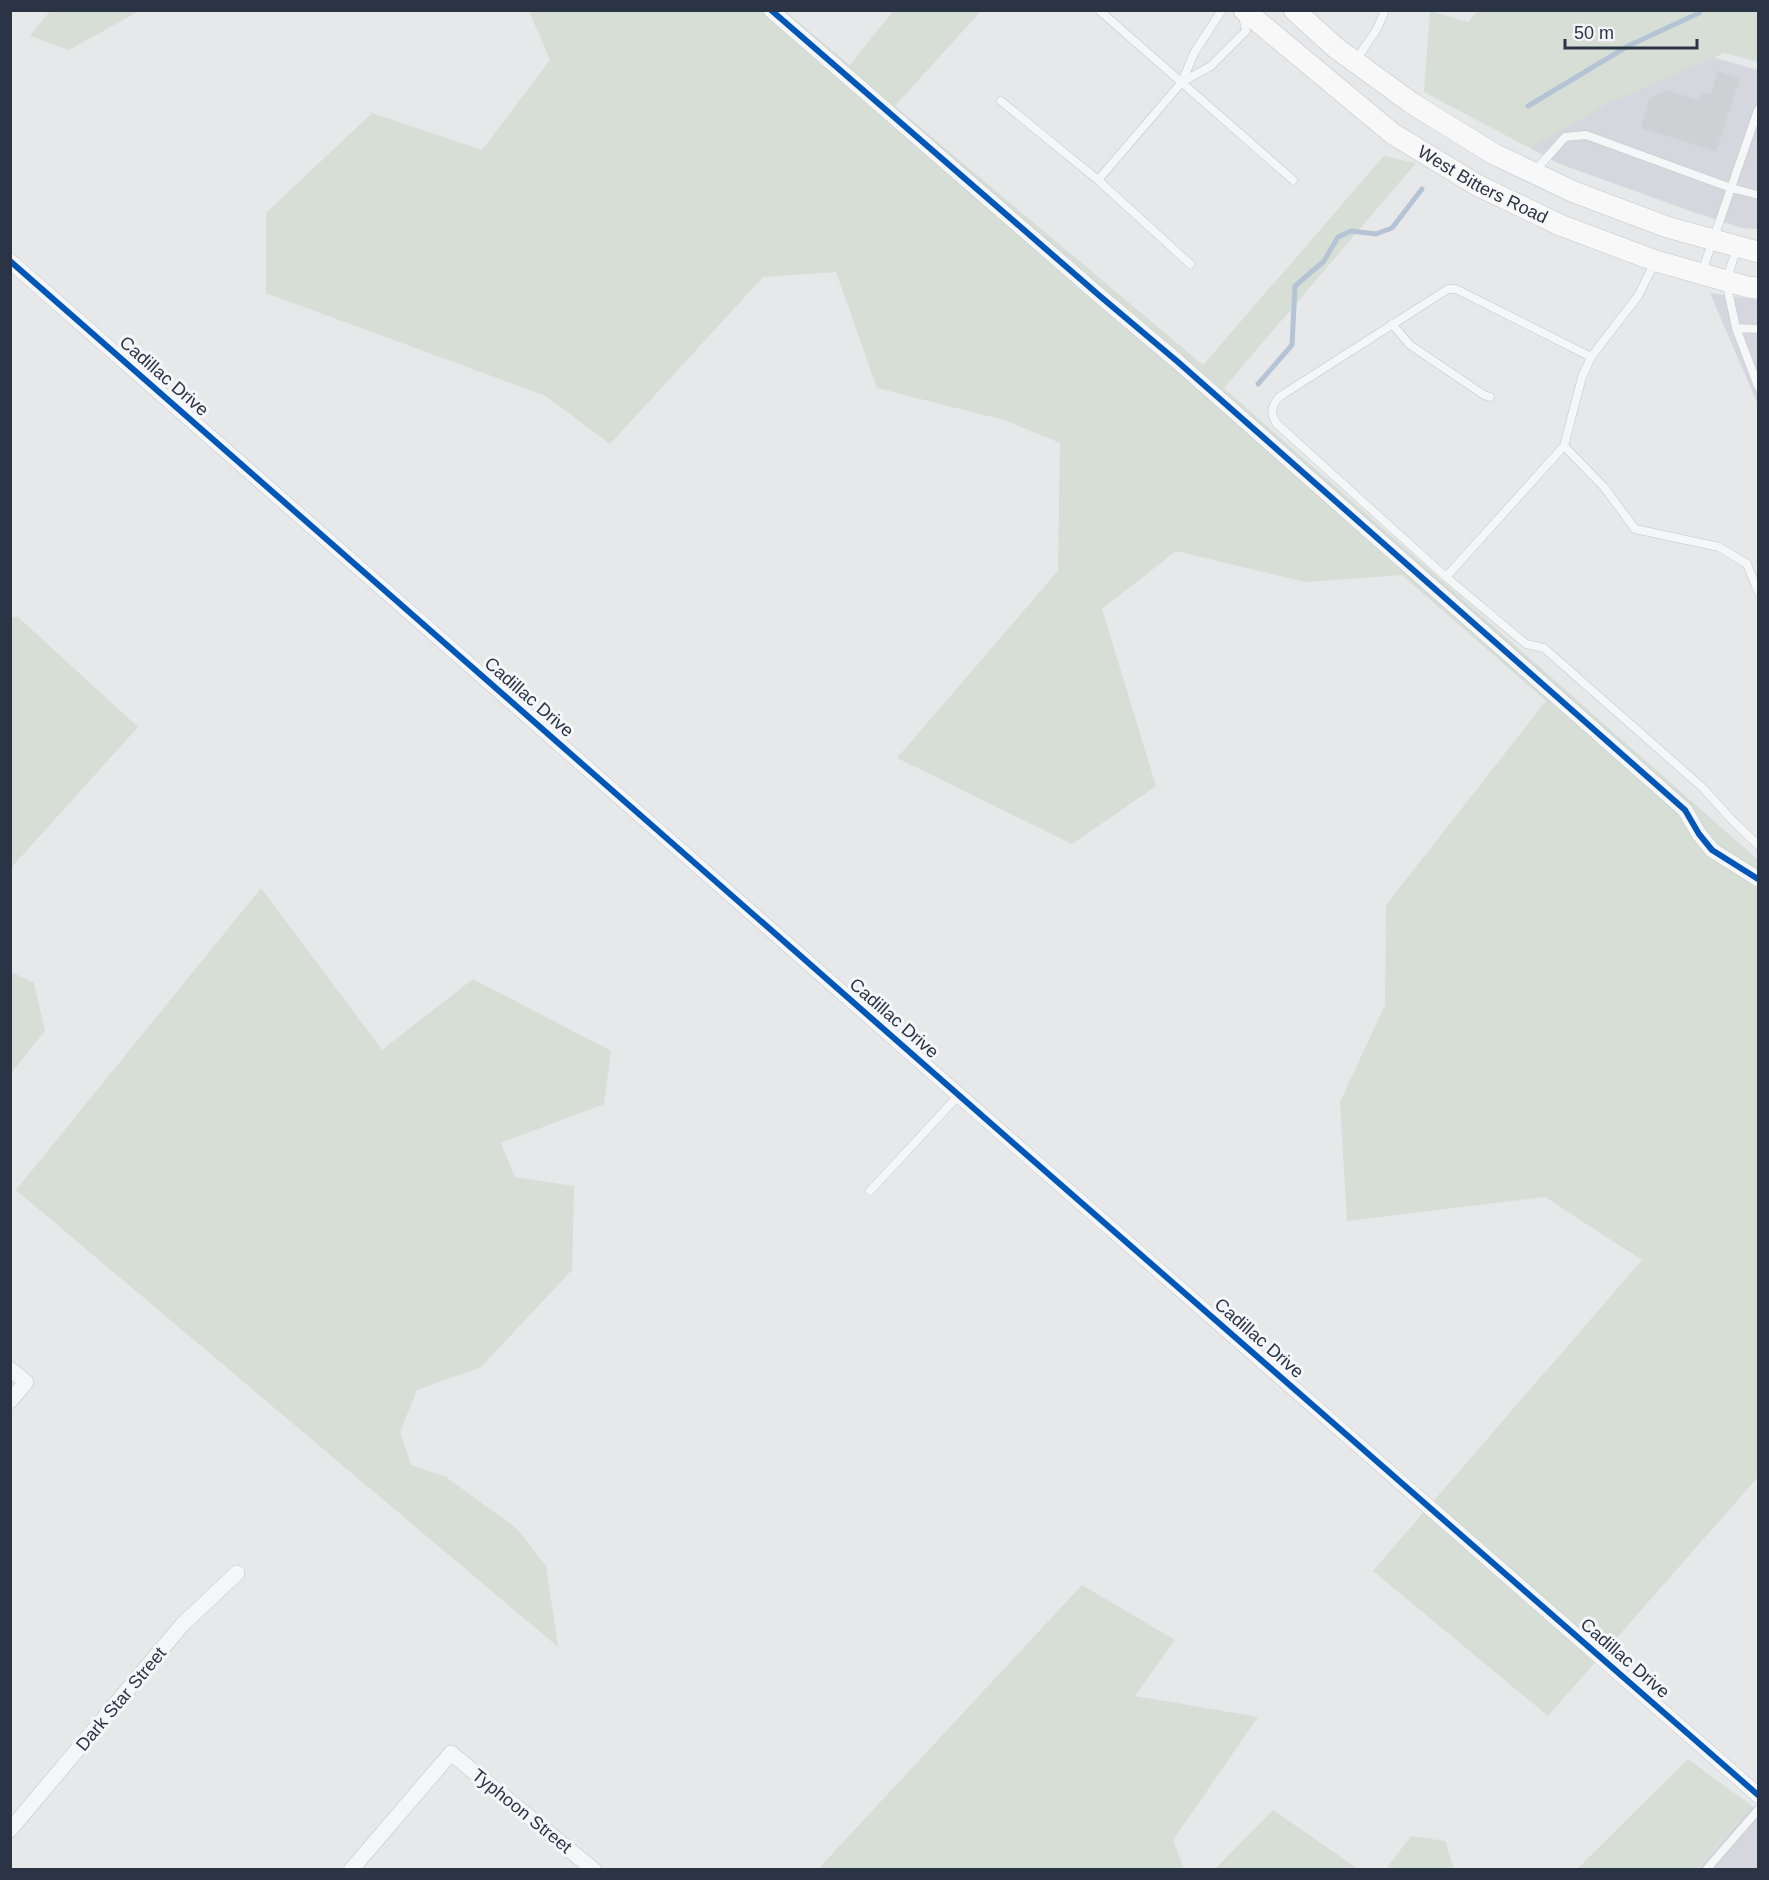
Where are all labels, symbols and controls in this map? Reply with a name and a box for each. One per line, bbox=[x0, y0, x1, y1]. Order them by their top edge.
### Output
scale bar bbox=[1565, 12, 1697, 50]
text: 50 m bbox=[1574, 23, 1614, 43]
street label: West Bitters Road bbox=[1414, 141, 1551, 228]
street label: Cadillac Drive bbox=[116, 332, 212, 420]
street label: Cadillac Drive bbox=[481, 653, 577, 741]
street label: Cadillac Drive bbox=[846, 974, 942, 1062]
street label: Cadillac Drive bbox=[1211, 1294, 1307, 1382]
street label: Cadillac Drive bbox=[1577, 1614, 1673, 1702]
street label: Dark Star Street bbox=[72, 1643, 170, 1755]
street label: Typhoon Street bbox=[468, 1765, 576, 1857]

